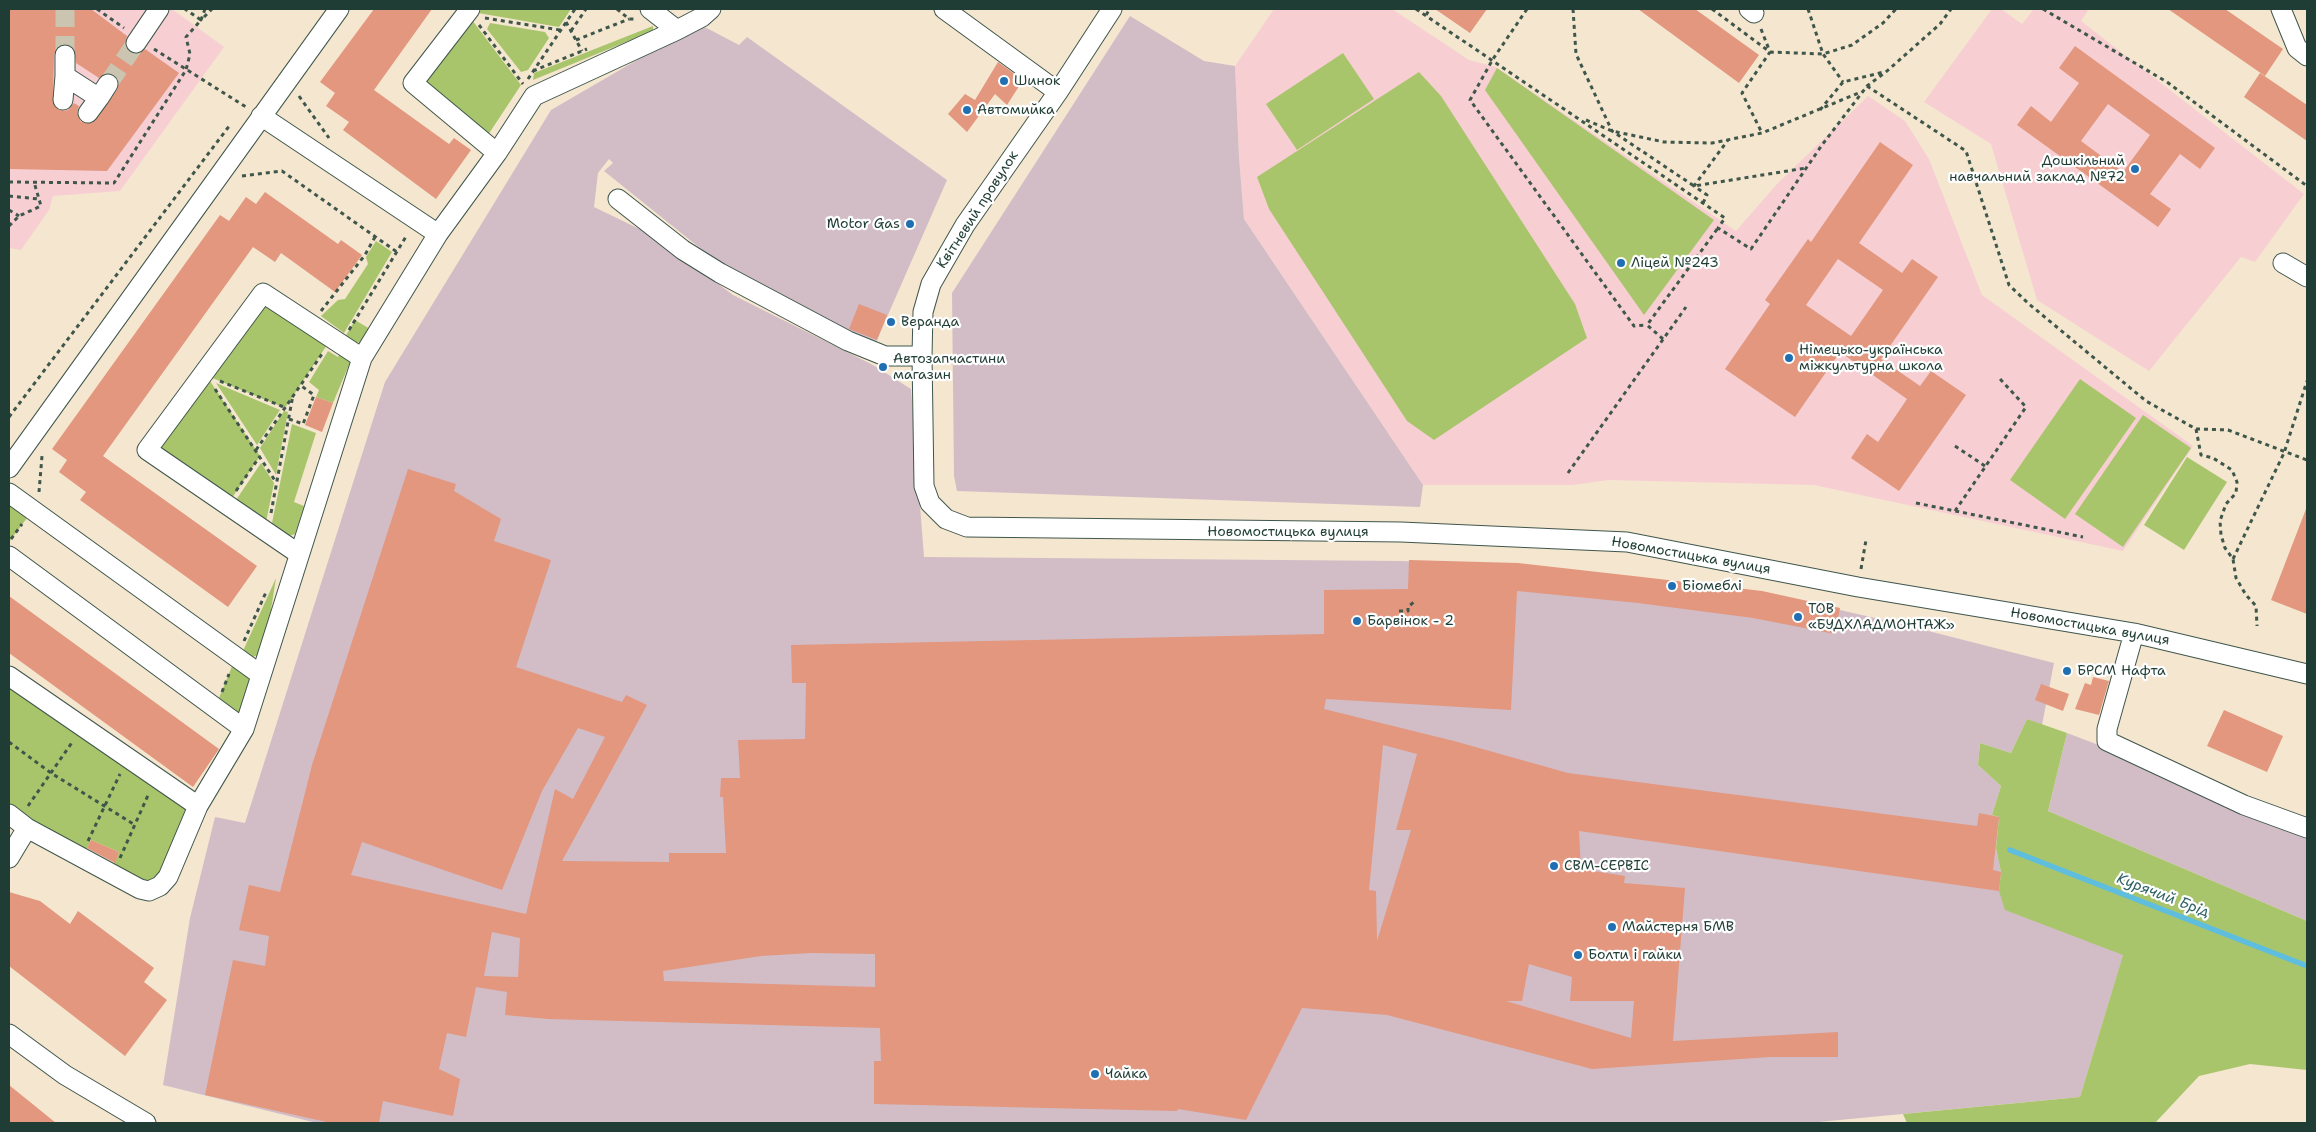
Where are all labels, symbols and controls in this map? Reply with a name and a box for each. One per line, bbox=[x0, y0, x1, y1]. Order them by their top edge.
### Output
place label: Шинок bbox=[1014, 73, 1061, 89]
marker: Шинок bbox=[998, 75, 1010, 87]
place label: Автомийка bbox=[977, 102, 1055, 118]
marker: Автомийка bbox=[961, 104, 973, 116]
street label: Квітневий провулок bbox=[934, 148, 1022, 272]
place label: Дошкільний навчальний заклад №72 bbox=[1949, 153, 2125, 186]
marker: Дошкільний навчальний заклад №72 bbox=[2129, 163, 2141, 175]
place label: Motor Gas bbox=[827, 216, 900, 232]
marker: Motor Gas bbox=[904, 218, 916, 230]
place label: Ліцей №243 bbox=[1631, 255, 1719, 271]
marker: Ліцей №243 bbox=[1615, 257, 1627, 269]
place label: Веранда bbox=[901, 314, 959, 330]
marker: Веранда bbox=[885, 316, 897, 328]
place label: Німецько-українська міжкультурна школа bbox=[1799, 342, 1943, 374]
place label: Автозапчастини магазин bbox=[893, 351, 1005, 384]
marker: Німецько-українська міжкультурна школа bbox=[1783, 352, 1795, 364]
marker: Автозапчастини магазин bbox=[877, 361, 889, 373]
street label: Новомостицька вулиця bbox=[1207, 524, 1369, 540]
street label: Новомостицька вулиця bbox=[1610, 534, 1772, 578]
place label: Біомеблі bbox=[1682, 578, 1742, 594]
marker: Біомеблі bbox=[1666, 580, 1678, 592]
place label: ТОВ «БУДХЛАДМОНТАЖ» bbox=[1808, 601, 1955, 634]
street label: Новомостицька вулиця bbox=[2009, 605, 2171, 649]
marker: ТОВ «БУДХЛАДМОНТАЖ» bbox=[1792, 611, 1804, 623]
place label: Барвінок - 2 bbox=[1367, 613, 1454, 629]
marker: Барвінок - 2 bbox=[1351, 615, 1363, 627]
place label: БРСМ Нафта bbox=[2077, 663, 2166, 679]
marker: БРСМ Нафта bbox=[2061, 665, 2073, 677]
place label: СВМ-СЕРВІС bbox=[1564, 858, 1649, 874]
marker: СВМ-СЕРВІС bbox=[1548, 860, 1560, 872]
water label: Курячий Брід bbox=[2114, 870, 2212, 922]
place label: Майстерня БМВ bbox=[1622, 919, 1734, 935]
marker: Майстерня БМВ bbox=[1606, 921, 1618, 933]
place label: Болти і гайки bbox=[1588, 947, 1682, 963]
marker: Болти і гайки bbox=[1572, 949, 1584, 961]
place label: Чайка bbox=[1105, 1066, 1147, 1082]
marker: Чайка bbox=[1089, 1068, 1101, 1080]

